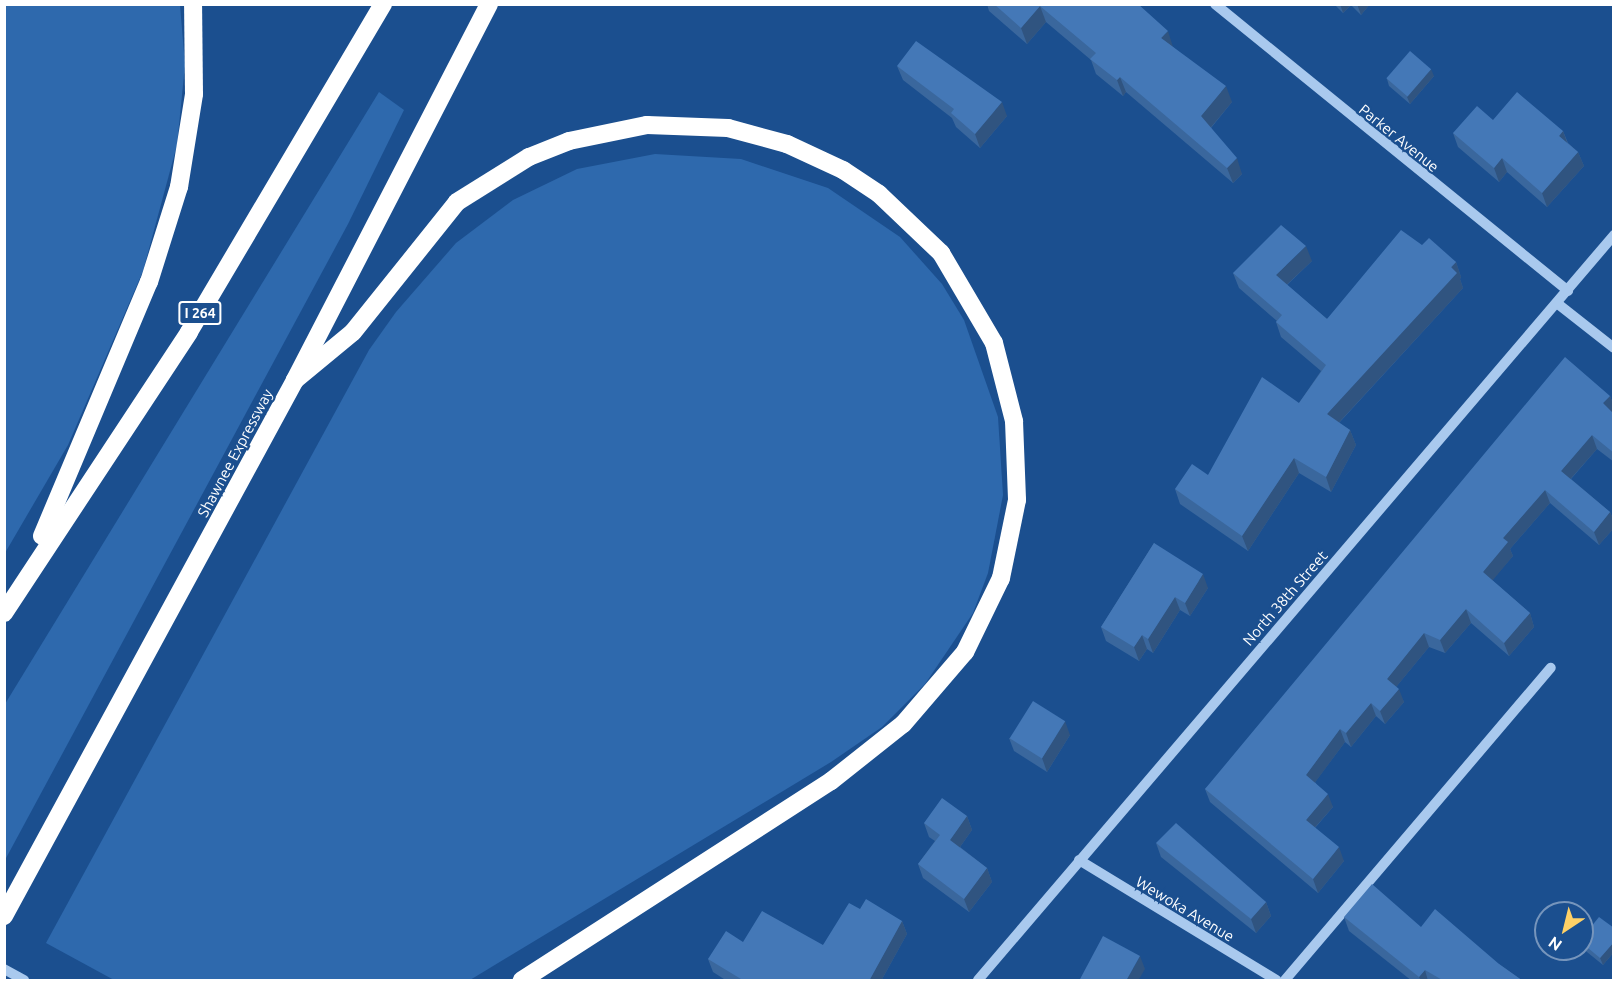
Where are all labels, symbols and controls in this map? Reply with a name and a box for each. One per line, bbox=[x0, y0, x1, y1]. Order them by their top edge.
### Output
street label: Parker Avenue bbox=[1355, 100, 1443, 176]
road number: I 264 bbox=[178, 302, 222, 324]
street label: Shawnee Expressway bbox=[194, 386, 276, 520]
street label: North 38th Street bbox=[1239, 547, 1331, 649]
street label: Wewoka Avenue bbox=[1133, 873, 1237, 945]
north arrow bbox=[1534, 901, 1594, 961]
text: N bbox=[1545, 933, 1565, 955]

